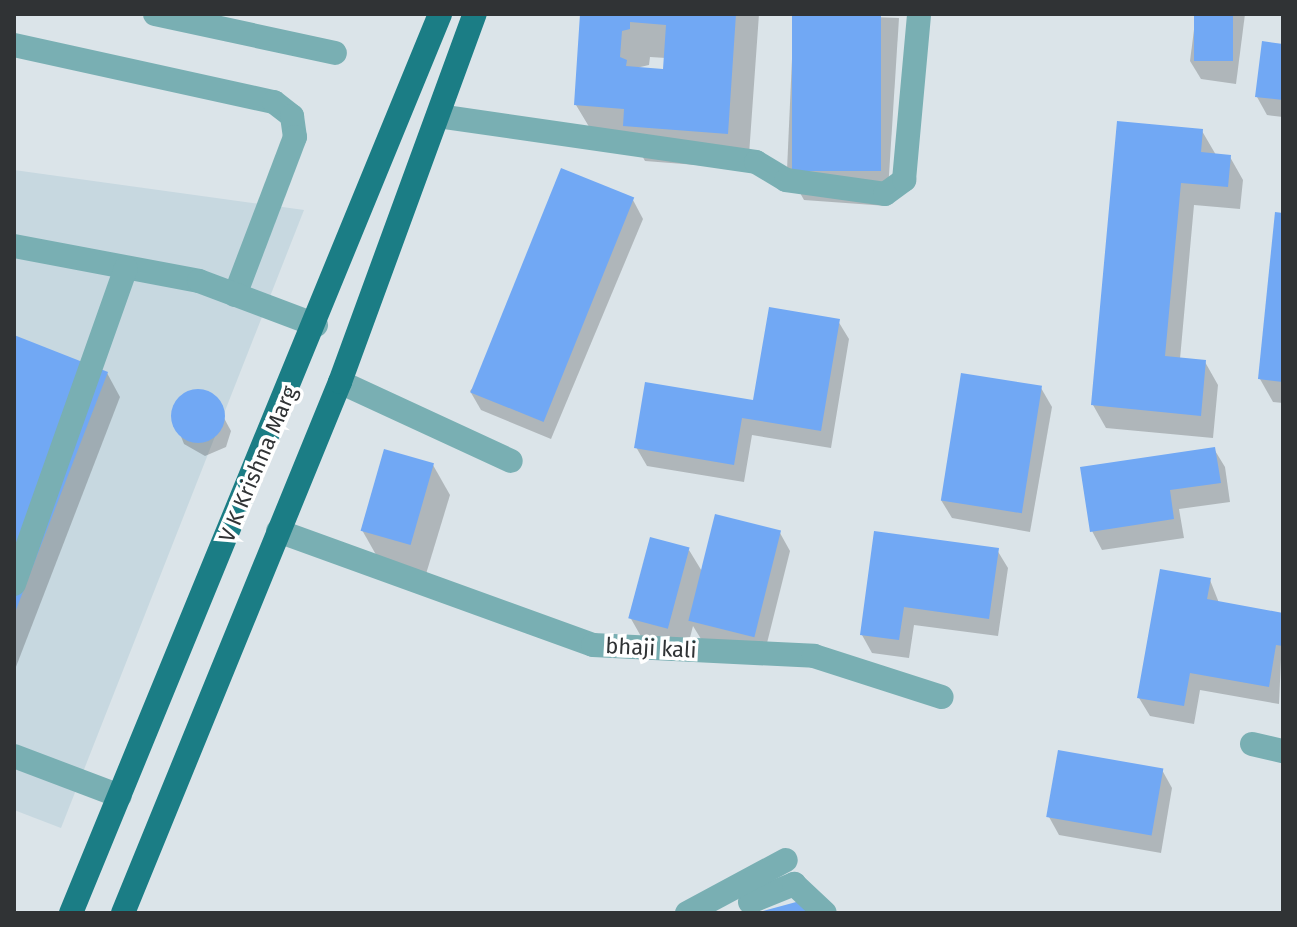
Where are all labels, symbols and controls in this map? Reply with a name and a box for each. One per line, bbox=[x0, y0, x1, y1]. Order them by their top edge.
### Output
street label: V K Krishna Marg bbox=[213, 382, 303, 546]
street label: bhaji kali bbox=[605, 632, 697, 664]

